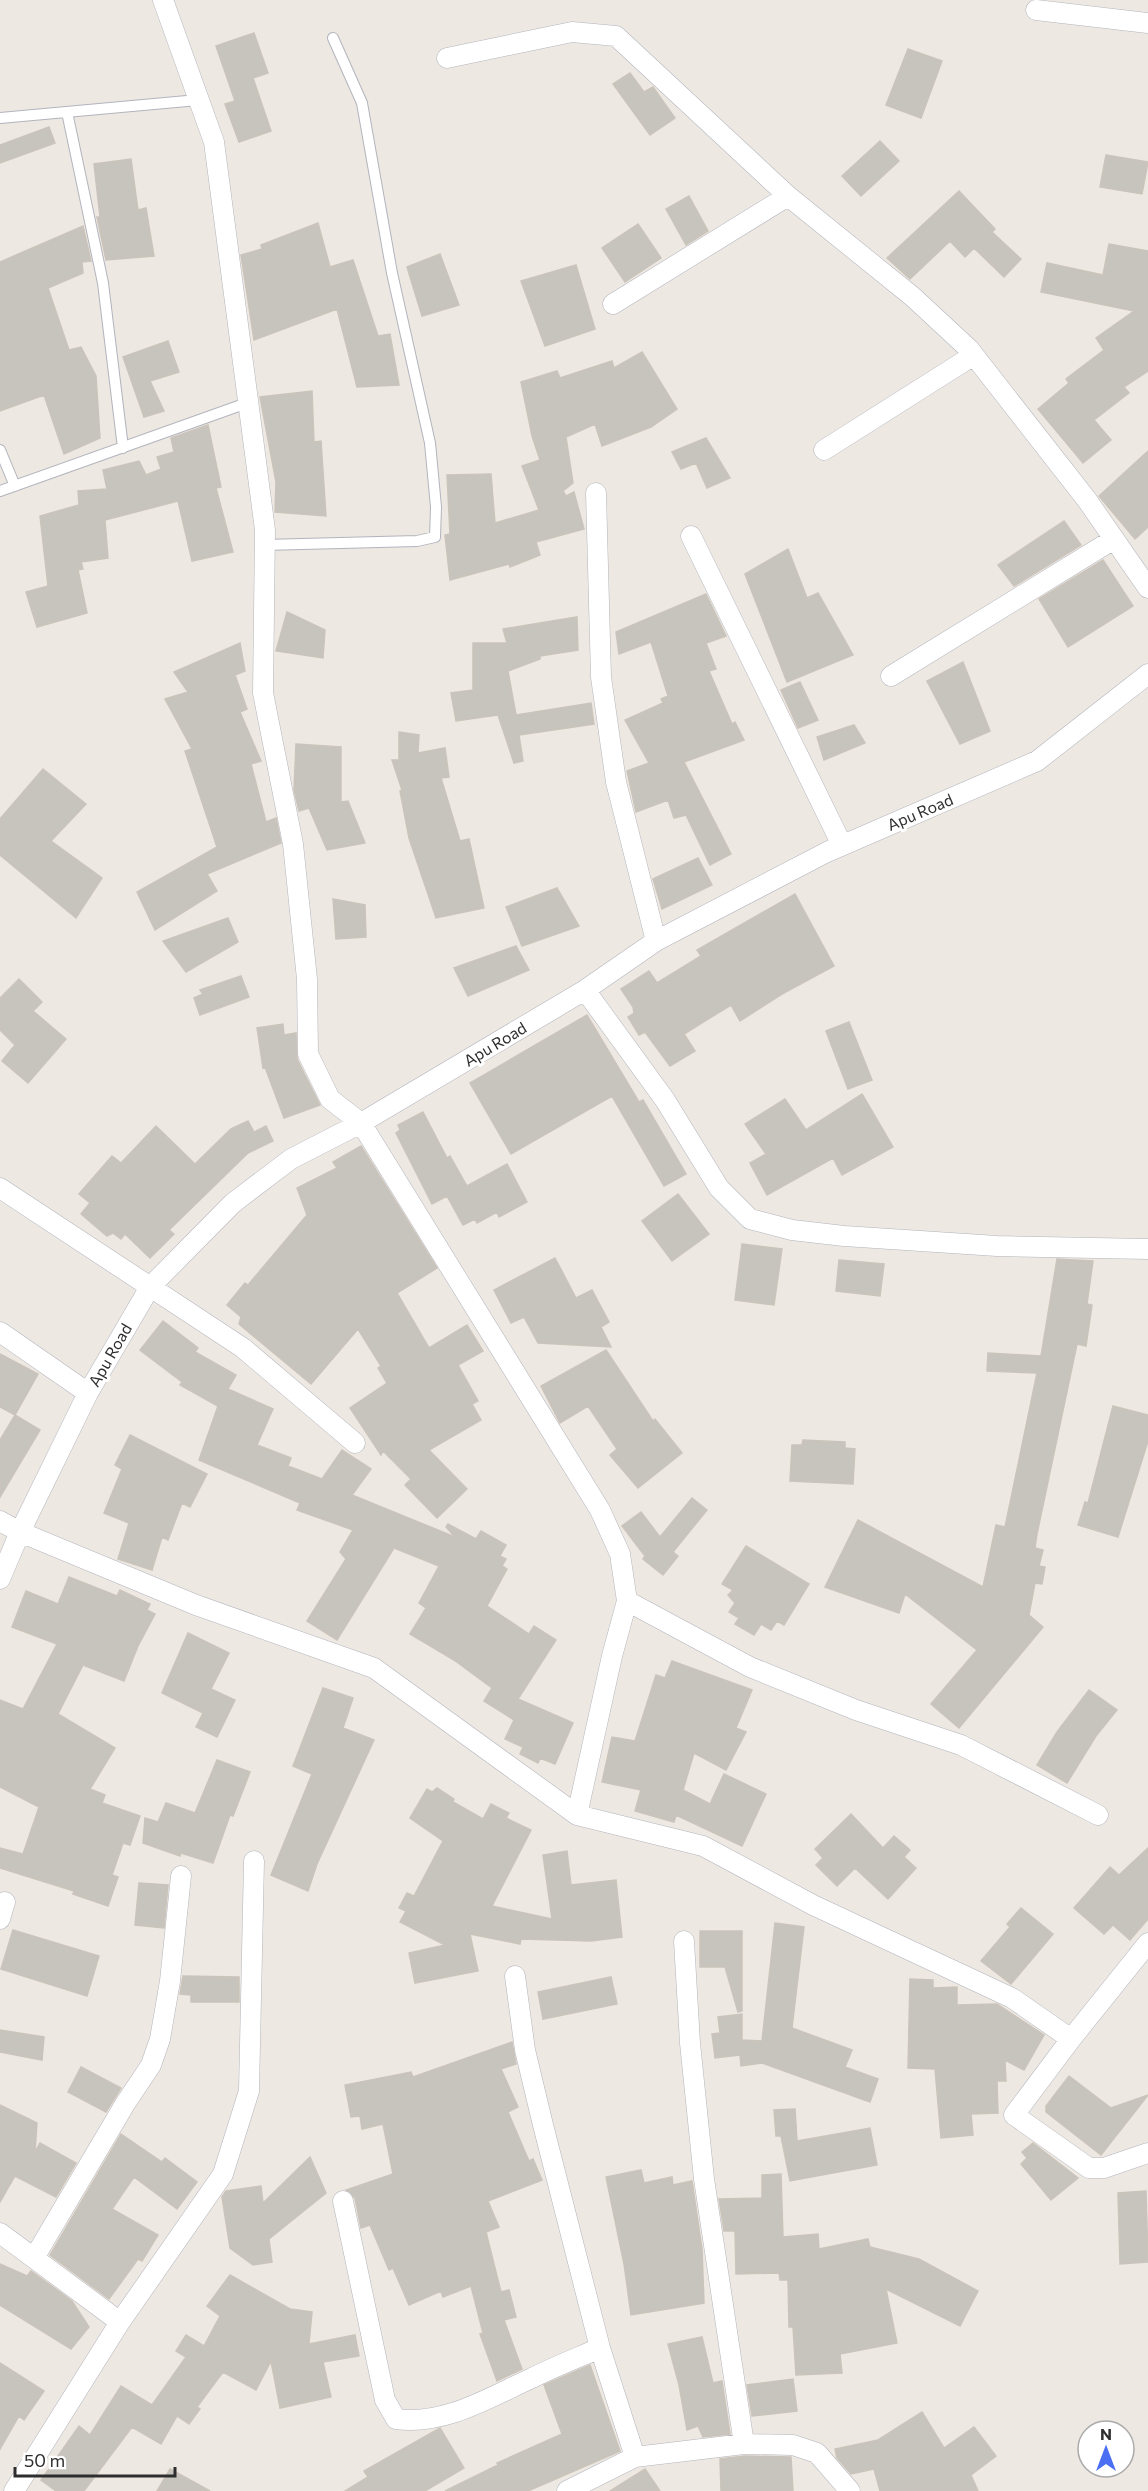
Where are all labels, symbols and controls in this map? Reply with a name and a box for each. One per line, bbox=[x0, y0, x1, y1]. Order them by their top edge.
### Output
street label: Apu Road bbox=[884, 789, 956, 834]
street label: Apu Road bbox=[460, 1017, 530, 1070]
street label: Apu Road bbox=[84, 1320, 135, 1390]
north arrow bbox=[1076, 2419, 1136, 2479]
text: N bbox=[1100, 2424, 1112, 2443]
scale bar bbox=[15, 2440, 176, 2478]
text: 50 m bbox=[24, 2449, 65, 2471]

